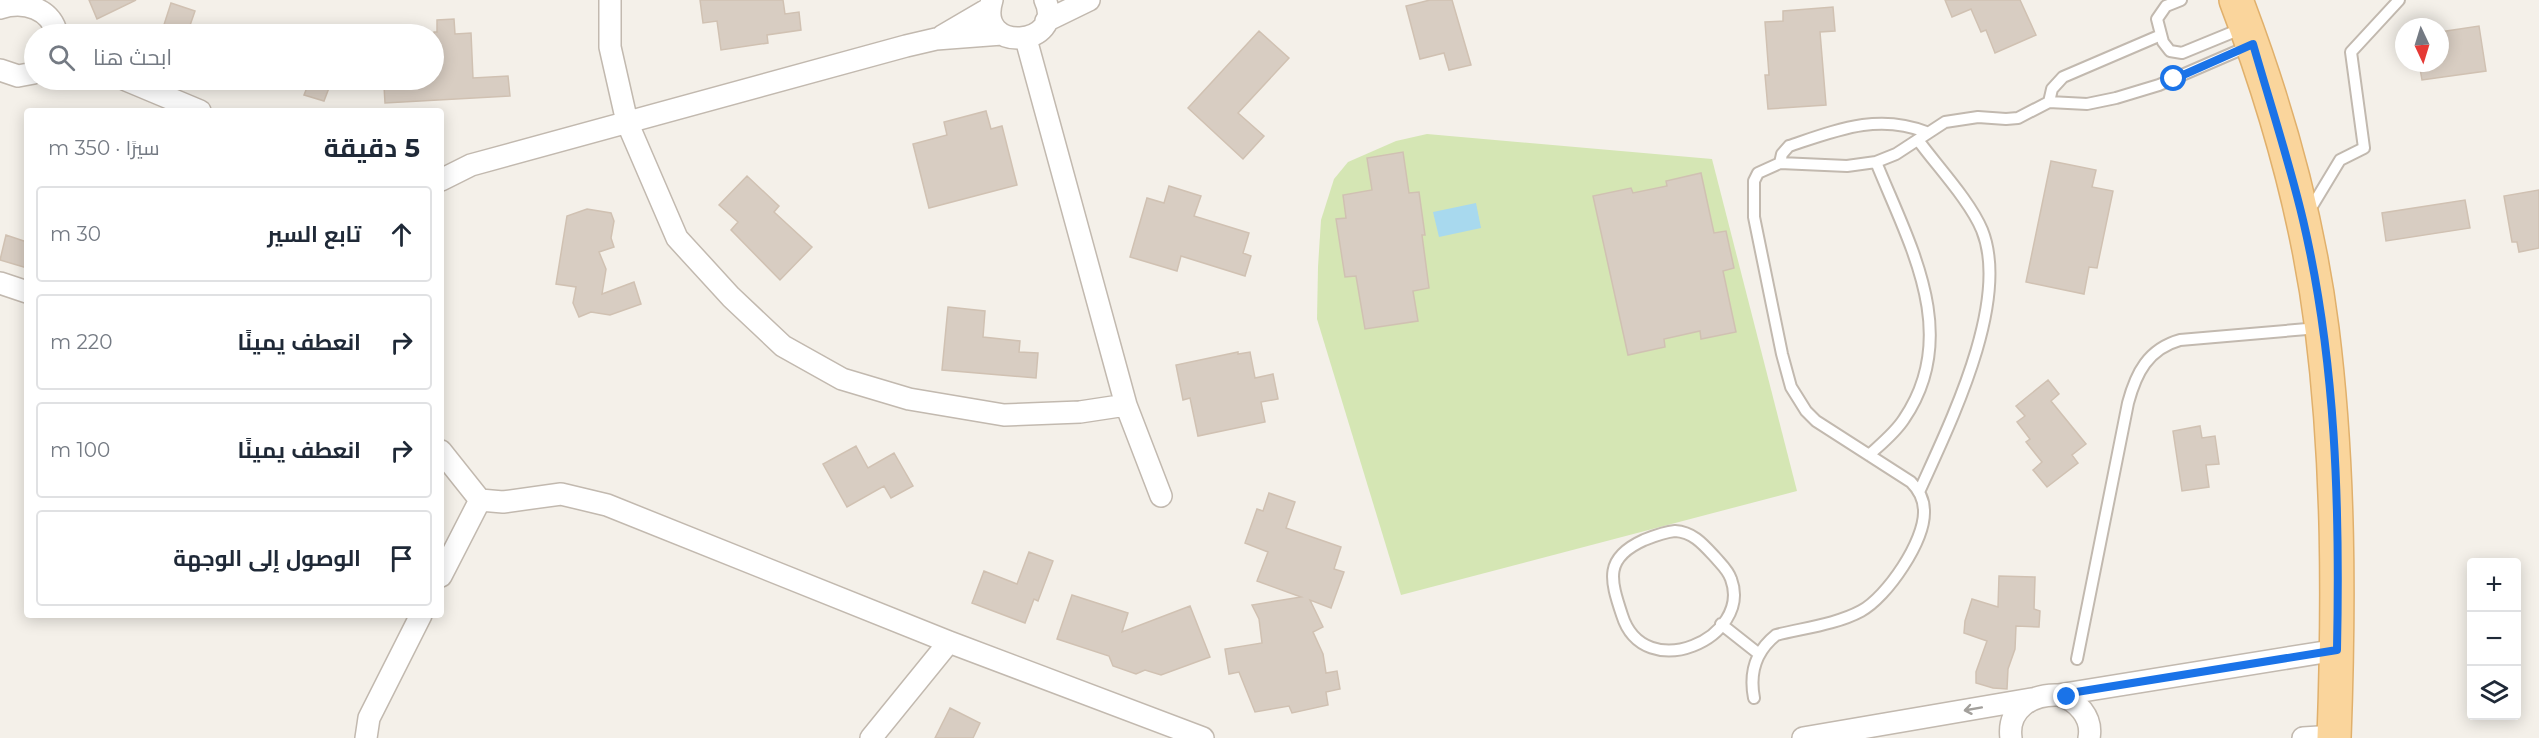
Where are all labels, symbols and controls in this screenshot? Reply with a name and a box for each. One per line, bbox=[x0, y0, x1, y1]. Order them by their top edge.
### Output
north arrow bbox=[2395, 18, 2449, 72]
search box bbox=[24, 24, 444, 90]
icon: search bbox=[45, 41, 78, 74]
text: ابحث هنا bbox=[93, 44, 172, 71]
route start bbox=[2160, 65, 2186, 91]
text: 5 دقيقة bbox=[324, 132, 420, 164]
text: سيرًا · 350 m bbox=[48, 136, 159, 160]
icon: ahead bbox=[385, 218, 418, 251]
text: تابع السير bbox=[267, 221, 361, 248]
text: 30 m bbox=[50, 222, 101, 246]
icon: right bbox=[385, 326, 418, 359]
text: انعطف يمينًا bbox=[237, 329, 361, 356]
text: 220 m bbox=[50, 330, 112, 354]
icon: right bbox=[385, 434, 418, 467]
text: انعطف يمينًا bbox=[237, 437, 361, 464]
text: 100 m bbox=[50, 438, 110, 462]
icon: arrive bbox=[385, 542, 418, 575]
text: الوصول إلى الوجهة bbox=[173, 545, 361, 572]
map controls bbox=[2467, 558, 2521, 720]
button: + bbox=[2467, 558, 2521, 612]
button: − bbox=[2467, 612, 2521, 666]
button: layers bbox=[2467, 666, 2521, 720]
route end bbox=[2053, 683, 2079, 709]
one-way arrow bbox=[1964, 703, 1983, 714]

